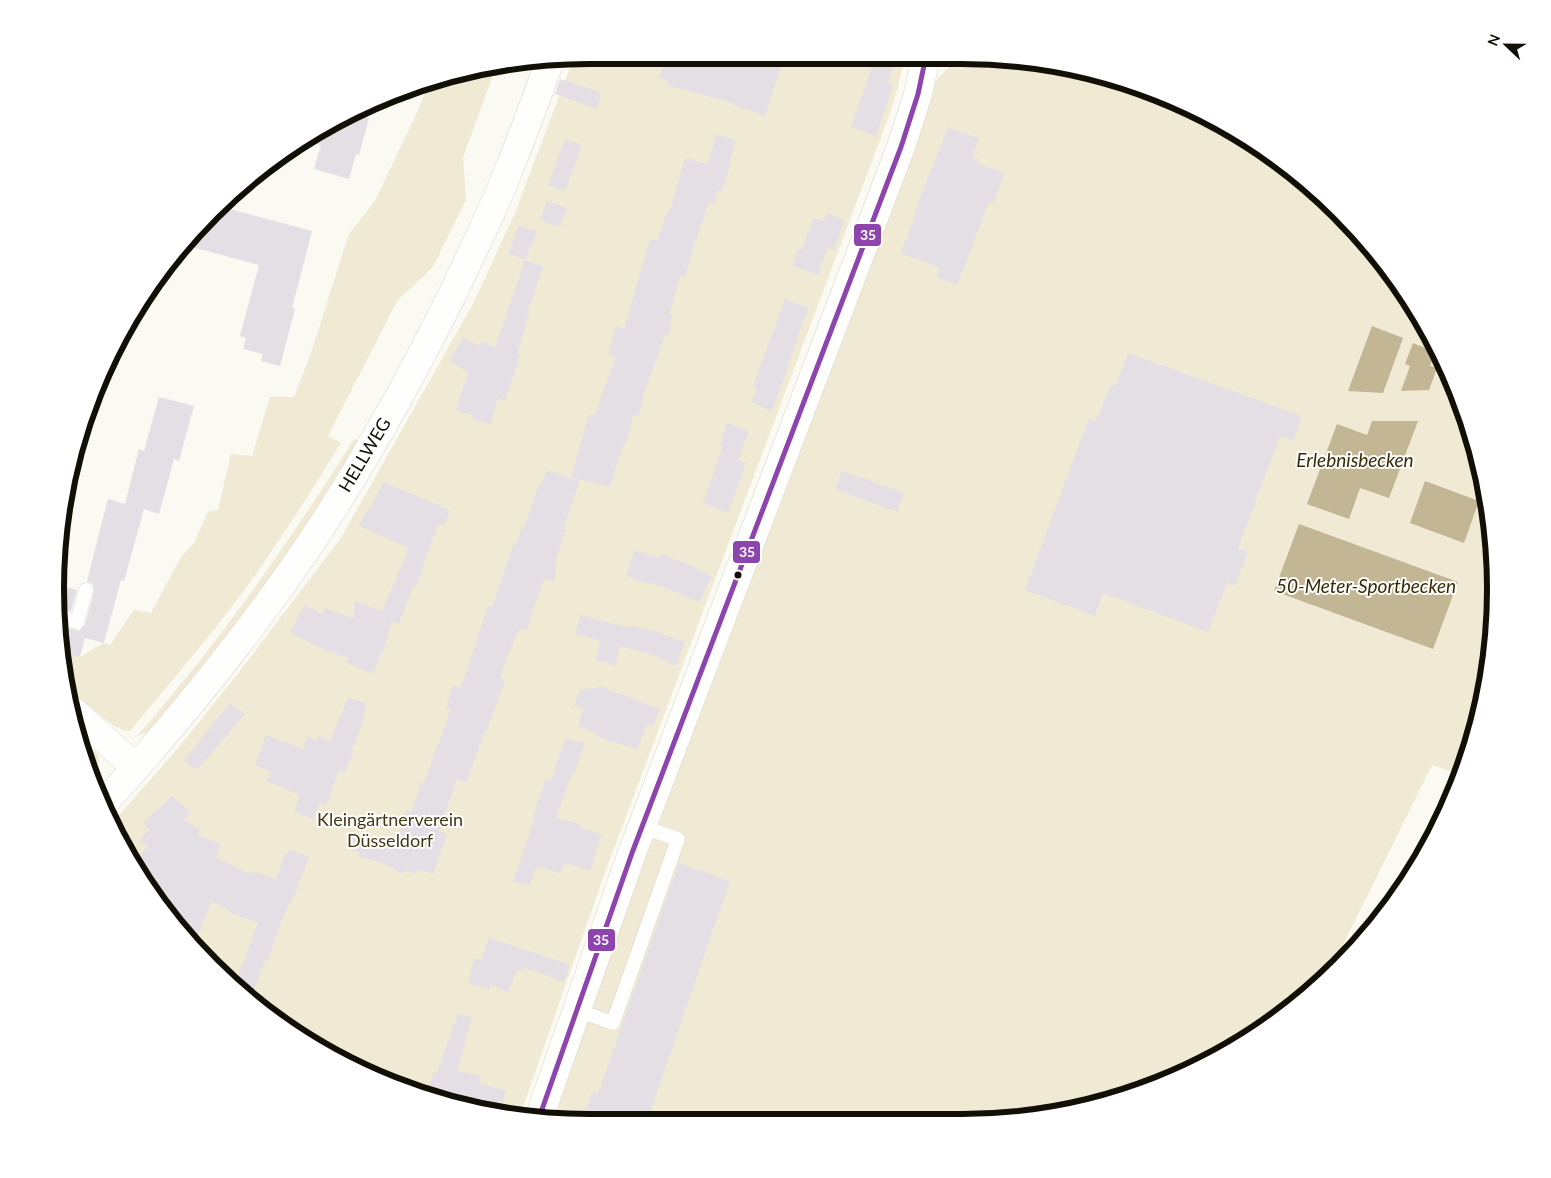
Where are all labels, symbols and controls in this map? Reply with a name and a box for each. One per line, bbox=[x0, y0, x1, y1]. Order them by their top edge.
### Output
north arrow bbox=[1481, 20, 1531, 70]
text: N bbox=[1484, 32, 1503, 48]
line badge: 35 bbox=[853, 223, 882, 247]
text: 35 bbox=[860, 226, 876, 243]
street label: HELLWEG bbox=[333, 413, 395, 496]
water label: Erlebnisbecken bbox=[1296, 448, 1414, 471]
line badge: 35 bbox=[732, 540, 761, 564]
text: 35 bbox=[739, 543, 755, 560]
unlabelled marker bbox=[733, 570, 743, 580]
water label: 50-Meter-Sportbecken bbox=[1276, 574, 1456, 597]
park label: Kleingärtnerverein Düsseldorf bbox=[317, 808, 463, 851]
line badge: 35 bbox=[587, 928, 616, 952]
text: 35 bbox=[593, 931, 609, 948]

